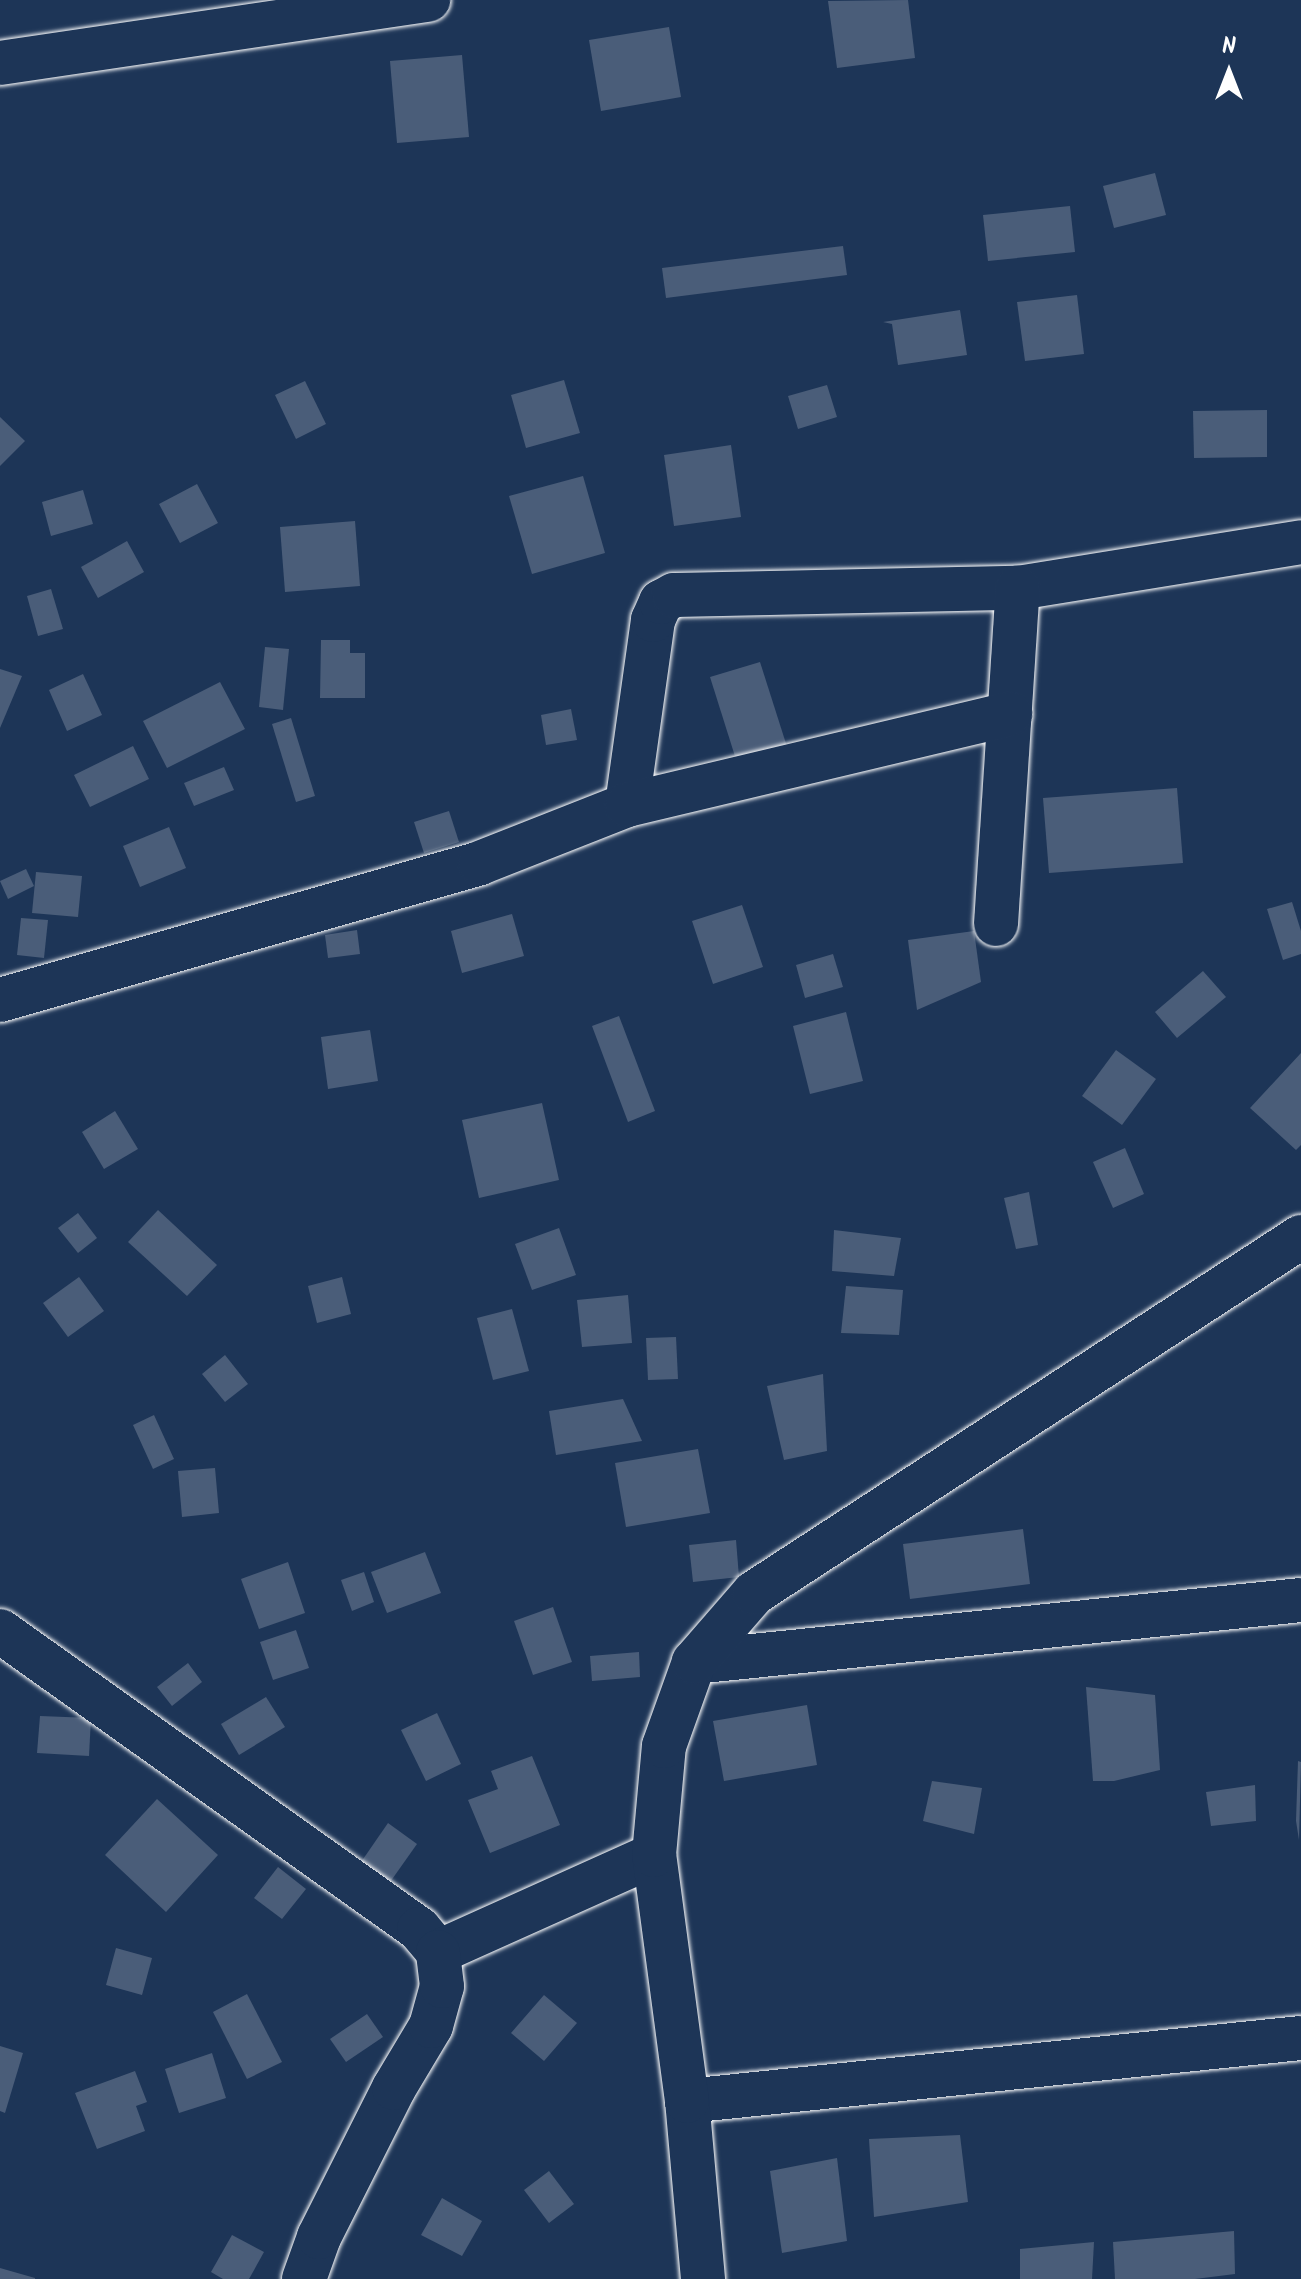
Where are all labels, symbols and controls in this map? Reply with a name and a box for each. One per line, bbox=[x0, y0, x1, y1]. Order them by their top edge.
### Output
text: N bbox=[1222, 30, 1236, 65]
north arrow bbox=[1189, 32, 1269, 112]

